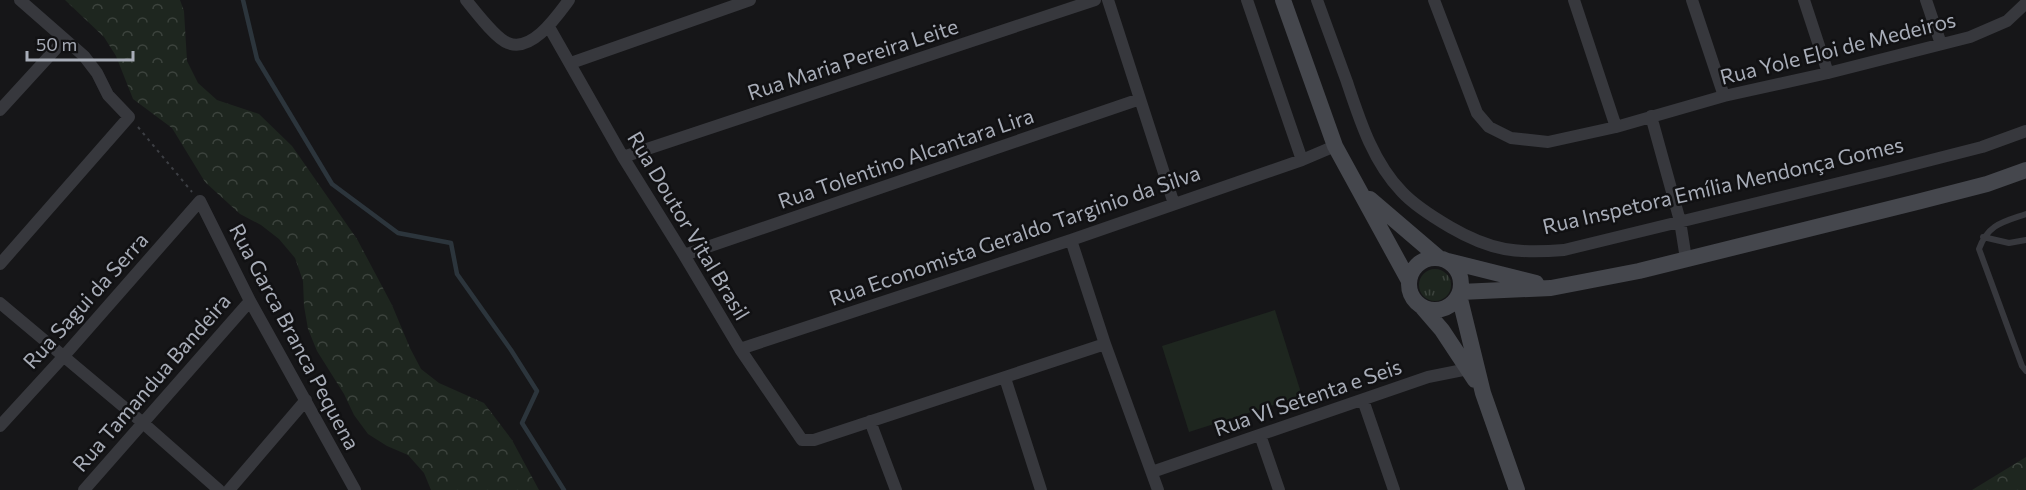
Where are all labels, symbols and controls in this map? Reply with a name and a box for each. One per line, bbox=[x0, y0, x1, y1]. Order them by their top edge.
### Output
street label: Rua Yole Eloi de Medeiros bbox=[1717, 6, 1958, 89]
street label: Rua Maria Pereira Leite bbox=[744, 13, 961, 104]
scale bar bbox=[27, 24, 134, 62]
text: 50 m bbox=[36, 33, 77, 55]
street label: Rua Tolentino Alcantara Lira bbox=[774, 102, 1037, 213]
street label: Rua Doutor Vital Brasil bbox=[623, 126, 756, 324]
street label: Rua Inspetora Emília Mendonça Gomes bbox=[1540, 131, 1906, 238]
street label: Rua Economista Geraldo Targinio da Silva bbox=[826, 159, 1203, 310]
street label: Rua Garca Branca Pequena bbox=[225, 219, 366, 454]
street label: Rua Sagui da Serra bbox=[17, 227, 153, 373]
street label: Rua Tamandua Bandeira bbox=[67, 288, 235, 476]
street label: Rua VI Setenta e Seis bbox=[1210, 353, 1405, 440]

